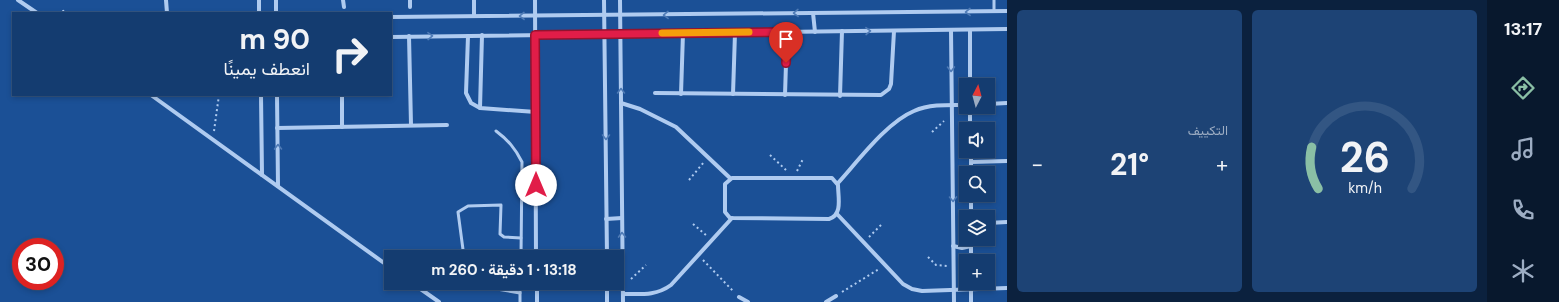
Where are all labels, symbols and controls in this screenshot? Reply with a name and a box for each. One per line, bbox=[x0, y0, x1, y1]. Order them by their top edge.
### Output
one-way arrow bbox=[965, 8, 971, 16]
one-way arrow bbox=[793, 9, 799, 18]
one-way arrow bbox=[663, 11, 669, 19]
one-way arrow bbox=[519, 12, 525, 20]
text: 13:17 bbox=[1504, 17, 1542, 41]
text: 90 m bbox=[240, 21, 310, 58]
pin bbox=[769, 22, 803, 63]
one-way arrow bbox=[865, 27, 871, 35]
icon: right bbox=[324, 28, 376, 80]
icon: arrive bbox=[775, 28, 797, 50]
one-way arrow bbox=[427, 32, 433, 40]
text: انعطف يمينًا bbox=[224, 57, 310, 81]
one-way arrow bbox=[947, 66, 955, 72]
icon: directions bbox=[1509, 74, 1537, 102]
north arrow bbox=[959, 78, 995, 114]
map controls bbox=[959, 78, 995, 290]
one-way arrow bbox=[617, 88, 625, 94]
button: sound bbox=[959, 122, 995, 158]
text: التكييف bbox=[1188, 122, 1228, 139]
text: 26 bbox=[1339, 131, 1390, 185]
one-way arrow bbox=[602, 134, 610, 140]
icon: music bbox=[1509, 135, 1537, 163]
one-way arrow bbox=[274, 144, 282, 150]
text: 21° bbox=[1110, 145, 1149, 184]
text: − bbox=[1031, 150, 1043, 179]
text: + bbox=[1216, 150, 1228, 179]
position arrow bbox=[515, 164, 557, 206]
button: search bbox=[959, 166, 995, 202]
text: km/h bbox=[1348, 179, 1381, 197]
one-way arrow bbox=[949, 196, 957, 202]
icon: phone bbox=[1509, 196, 1537, 224]
button: layers bbox=[959, 210, 995, 246]
one-way arrow bbox=[618, 232, 626, 238]
speed limit sign: 30 bbox=[12, 238, 64, 290]
button: + bbox=[959, 254, 995, 290]
icon: climate bbox=[1509, 257, 1537, 285]
text: 13:18 · 1 دقيقة · 260 m bbox=[431, 260, 577, 280]

